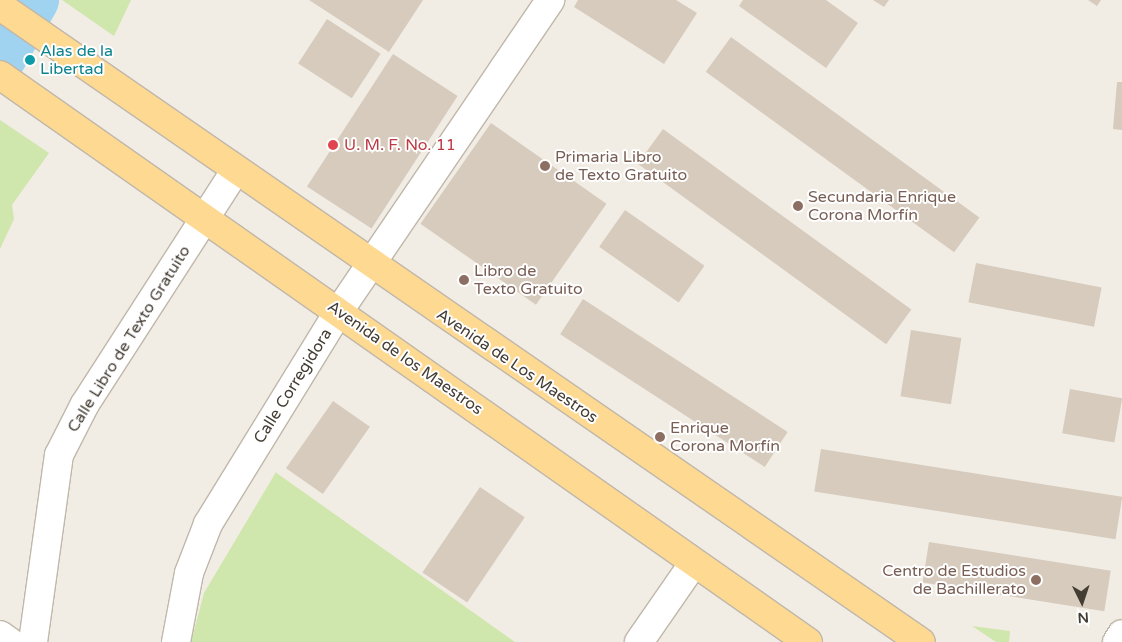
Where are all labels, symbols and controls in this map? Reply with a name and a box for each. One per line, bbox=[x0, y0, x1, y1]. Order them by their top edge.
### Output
place label: Alas de la Libertad bbox=[40, 41, 113, 79]
marker: Alas de la Libertad bbox=[24, 54, 36, 66]
place label: U. M. F. No. 11 bbox=[344, 135, 456, 155]
marker: U. M. F. No. 11 bbox=[326, 138, 340, 152]
place label: Primaria Libro de Texto Gratuito bbox=[555, 147, 687, 185]
marker: Primaria Libro de Texto Gratuito bbox=[539, 160, 551, 172]
place label: Secundaria Enrique Corona Morfín bbox=[808, 187, 956, 225]
marker: Secundaria Enrique Corona Morfín bbox=[792, 200, 804, 212]
street label: Calle Libro de Texto Gratuito bbox=[63, 242, 195, 436]
place label: Libro de Texto Gratuito bbox=[474, 261, 583, 299]
marker: Libro de Texto Gratuito bbox=[458, 274, 470, 286]
street label: Avenida de los Maestros bbox=[324, 297, 486, 419]
street label: Avenida de Los Maestros bbox=[433, 305, 601, 427]
street label: Calle Corregidora bbox=[250, 325, 336, 447]
place label: Enrique Corona Morfín bbox=[670, 418, 780, 456]
marker: Enrique Corona Morfín bbox=[654, 431, 666, 443]
place label: Centro de Estudios de Bachillerato bbox=[882, 561, 1026, 599]
marker: Centro de Estudios de Bachillerato bbox=[1030, 574, 1042, 586]
north arrow bbox=[1057, 577, 1107, 627]
text: N bbox=[1077, 609, 1089, 626]

